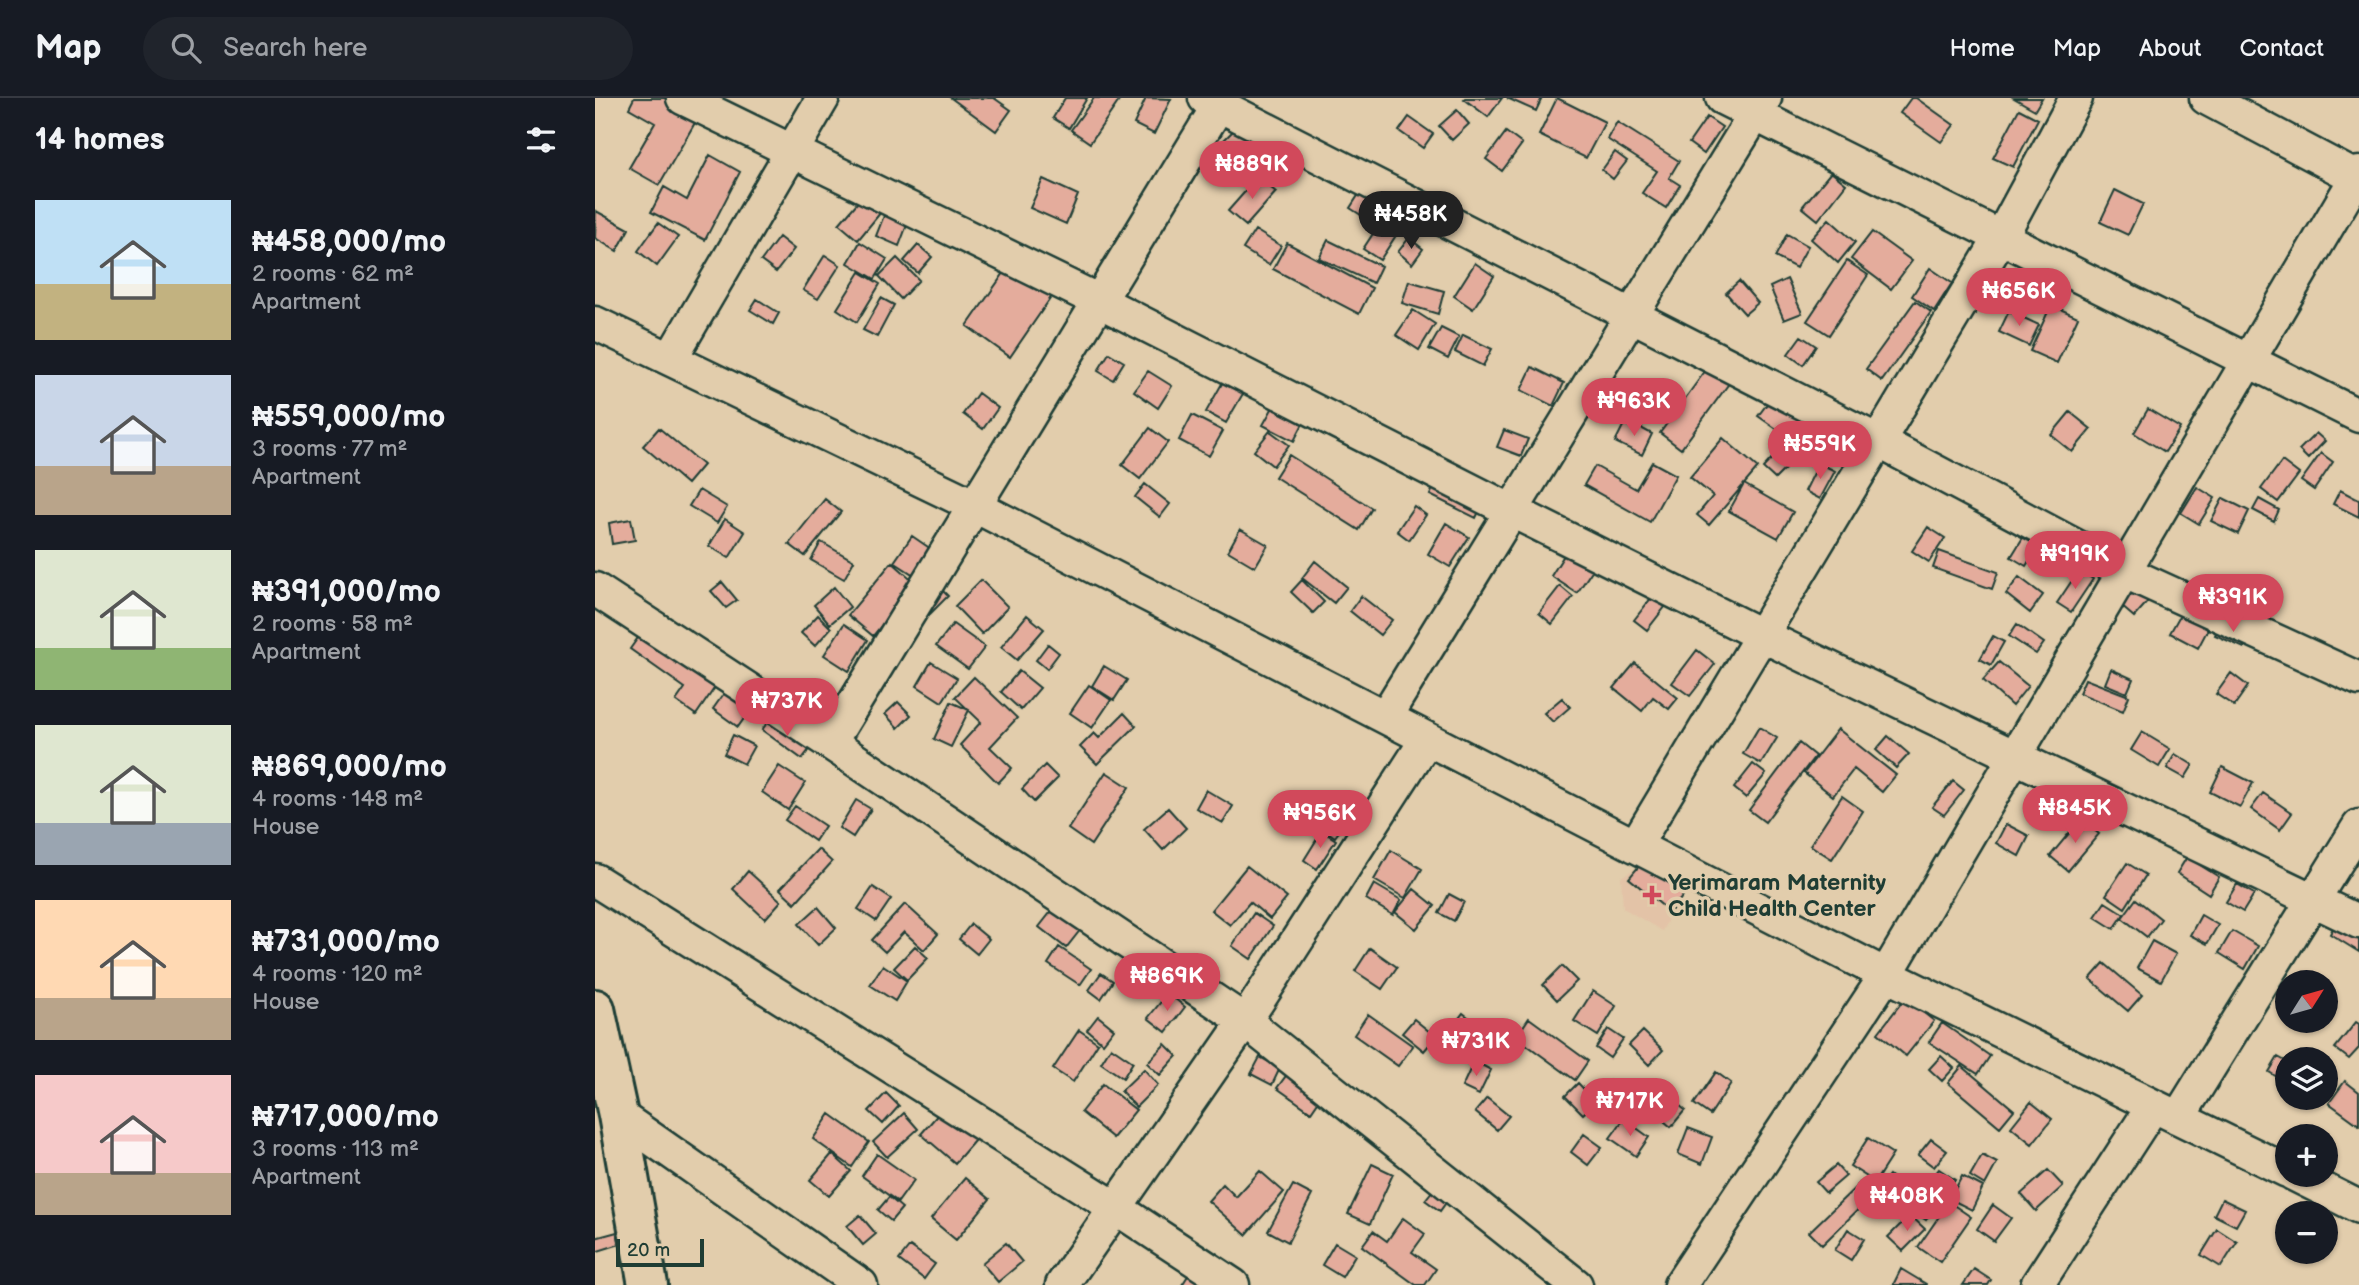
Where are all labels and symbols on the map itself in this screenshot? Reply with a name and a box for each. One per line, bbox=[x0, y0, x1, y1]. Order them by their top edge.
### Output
pin: ₦889K bbox=[1203, 141, 1301, 201]
pin: ₦458K bbox=[1362, 192, 1460, 251]
pin: ₦656K bbox=[1970, 268, 2068, 328]
pin: ₦963K bbox=[1585, 378, 1683, 438]
pin: ₦559K bbox=[1771, 422, 1869, 481]
pin: ₦919K bbox=[2026, 532, 2124, 591]
pin: ₦391K bbox=[2184, 574, 2282, 634]
pin: ₦737K bbox=[738, 678, 836, 738]
pin: ₦845K bbox=[2026, 786, 2124, 845]
pin: ₦956K bbox=[1271, 790, 1369, 850]
place label: Yerimaram Maternity Child Health Center bbox=[1668, 869, 1887, 923]
marker: Yerimaram Maternity Child Health Center bbox=[1642, 885, 1662, 905]
pin: ₦869K bbox=[1118, 954, 1216, 1013]
north arrow bbox=[2275, 970, 2338, 1032]
pin: ₦731K bbox=[1427, 1018, 1525, 1078]
pin: ₦717K bbox=[1581, 1079, 1679, 1138]
pin: ₦408K bbox=[1858, 1174, 1956, 1233]
scale bar bbox=[616, 1236, 703, 1268]

